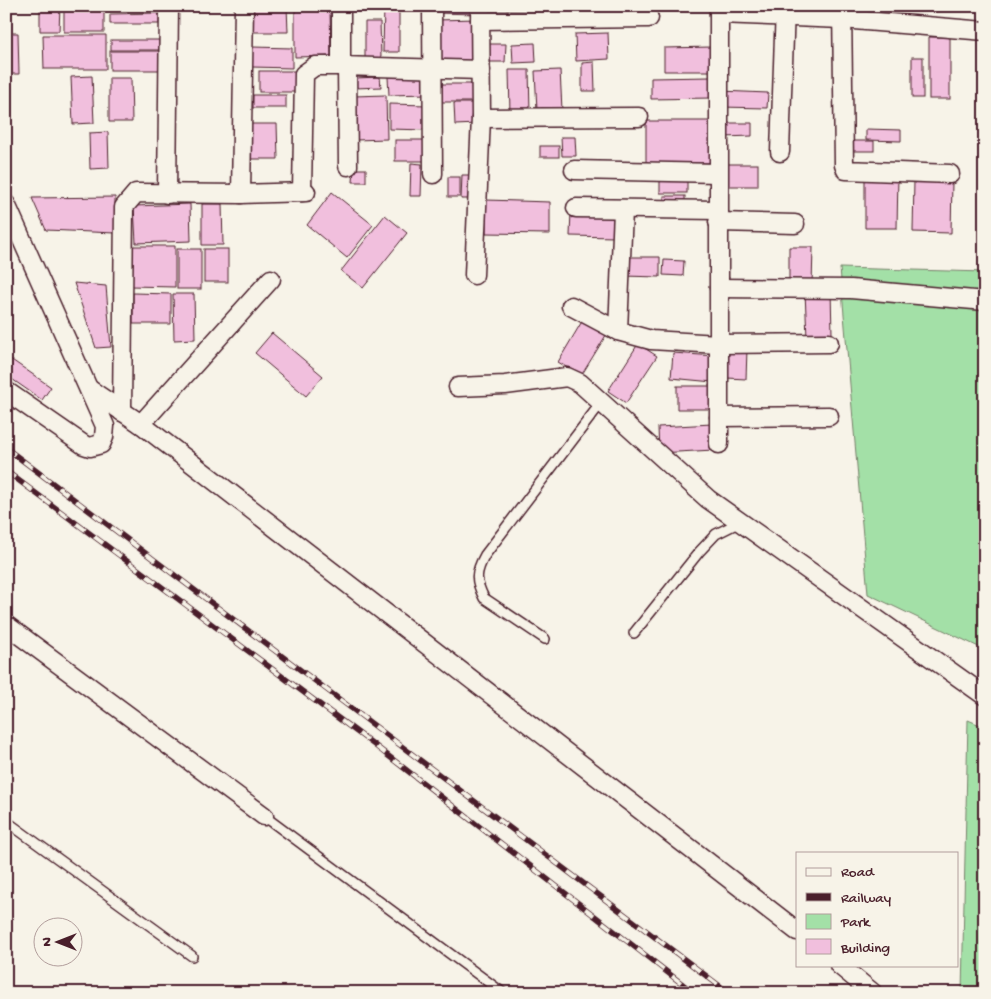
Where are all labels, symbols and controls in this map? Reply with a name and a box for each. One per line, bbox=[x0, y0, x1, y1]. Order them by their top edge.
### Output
legend bbox=[796, 852, 958, 966]
text: Road bbox=[841, 864, 875, 882]
text: Railway bbox=[841, 890, 892, 908]
text: Park bbox=[840, 914, 871, 932]
north arrow bbox=[32, 916, 82, 966]
text: N bbox=[39, 937, 56, 947]
text: Building bbox=[840, 940, 890, 958]

